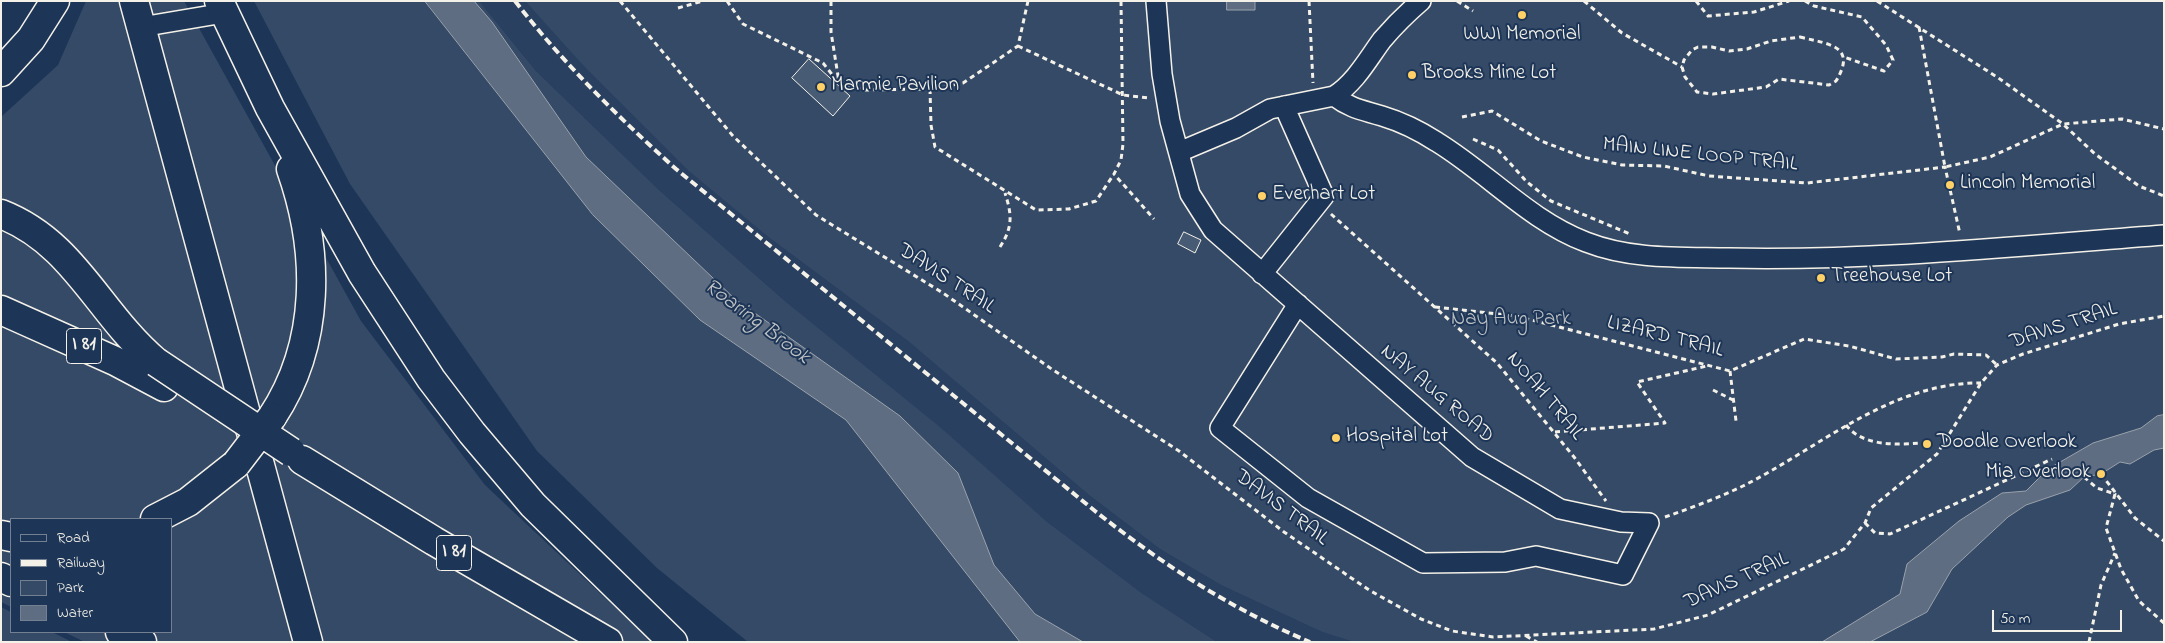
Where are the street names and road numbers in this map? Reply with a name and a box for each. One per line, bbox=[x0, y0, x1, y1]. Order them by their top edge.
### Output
street label: MAIN LINE LOOP TRAIL bbox=[1601, 133, 1799, 179]
street label: DAVIS TRAIL bbox=[893, 239, 999, 321]
street label: DAVIS TRAIL bbox=[2007, 298, 2121, 356]
street label: LIZARD TRAIL bbox=[1604, 311, 1726, 365]
road number: I 81 bbox=[66, 328, 102, 364]
street label: NAY AUG ROAD bbox=[1374, 340, 1498, 450]
street label: NOAH TRAIL bbox=[1500, 348, 1588, 446]
street label: DAVIS TRAIL bbox=[1229, 465, 1333, 553]
road number: I 81 bbox=[436, 536, 472, 570]
street label: DAVIS TRAIL bbox=[1681, 548, 1793, 616]

